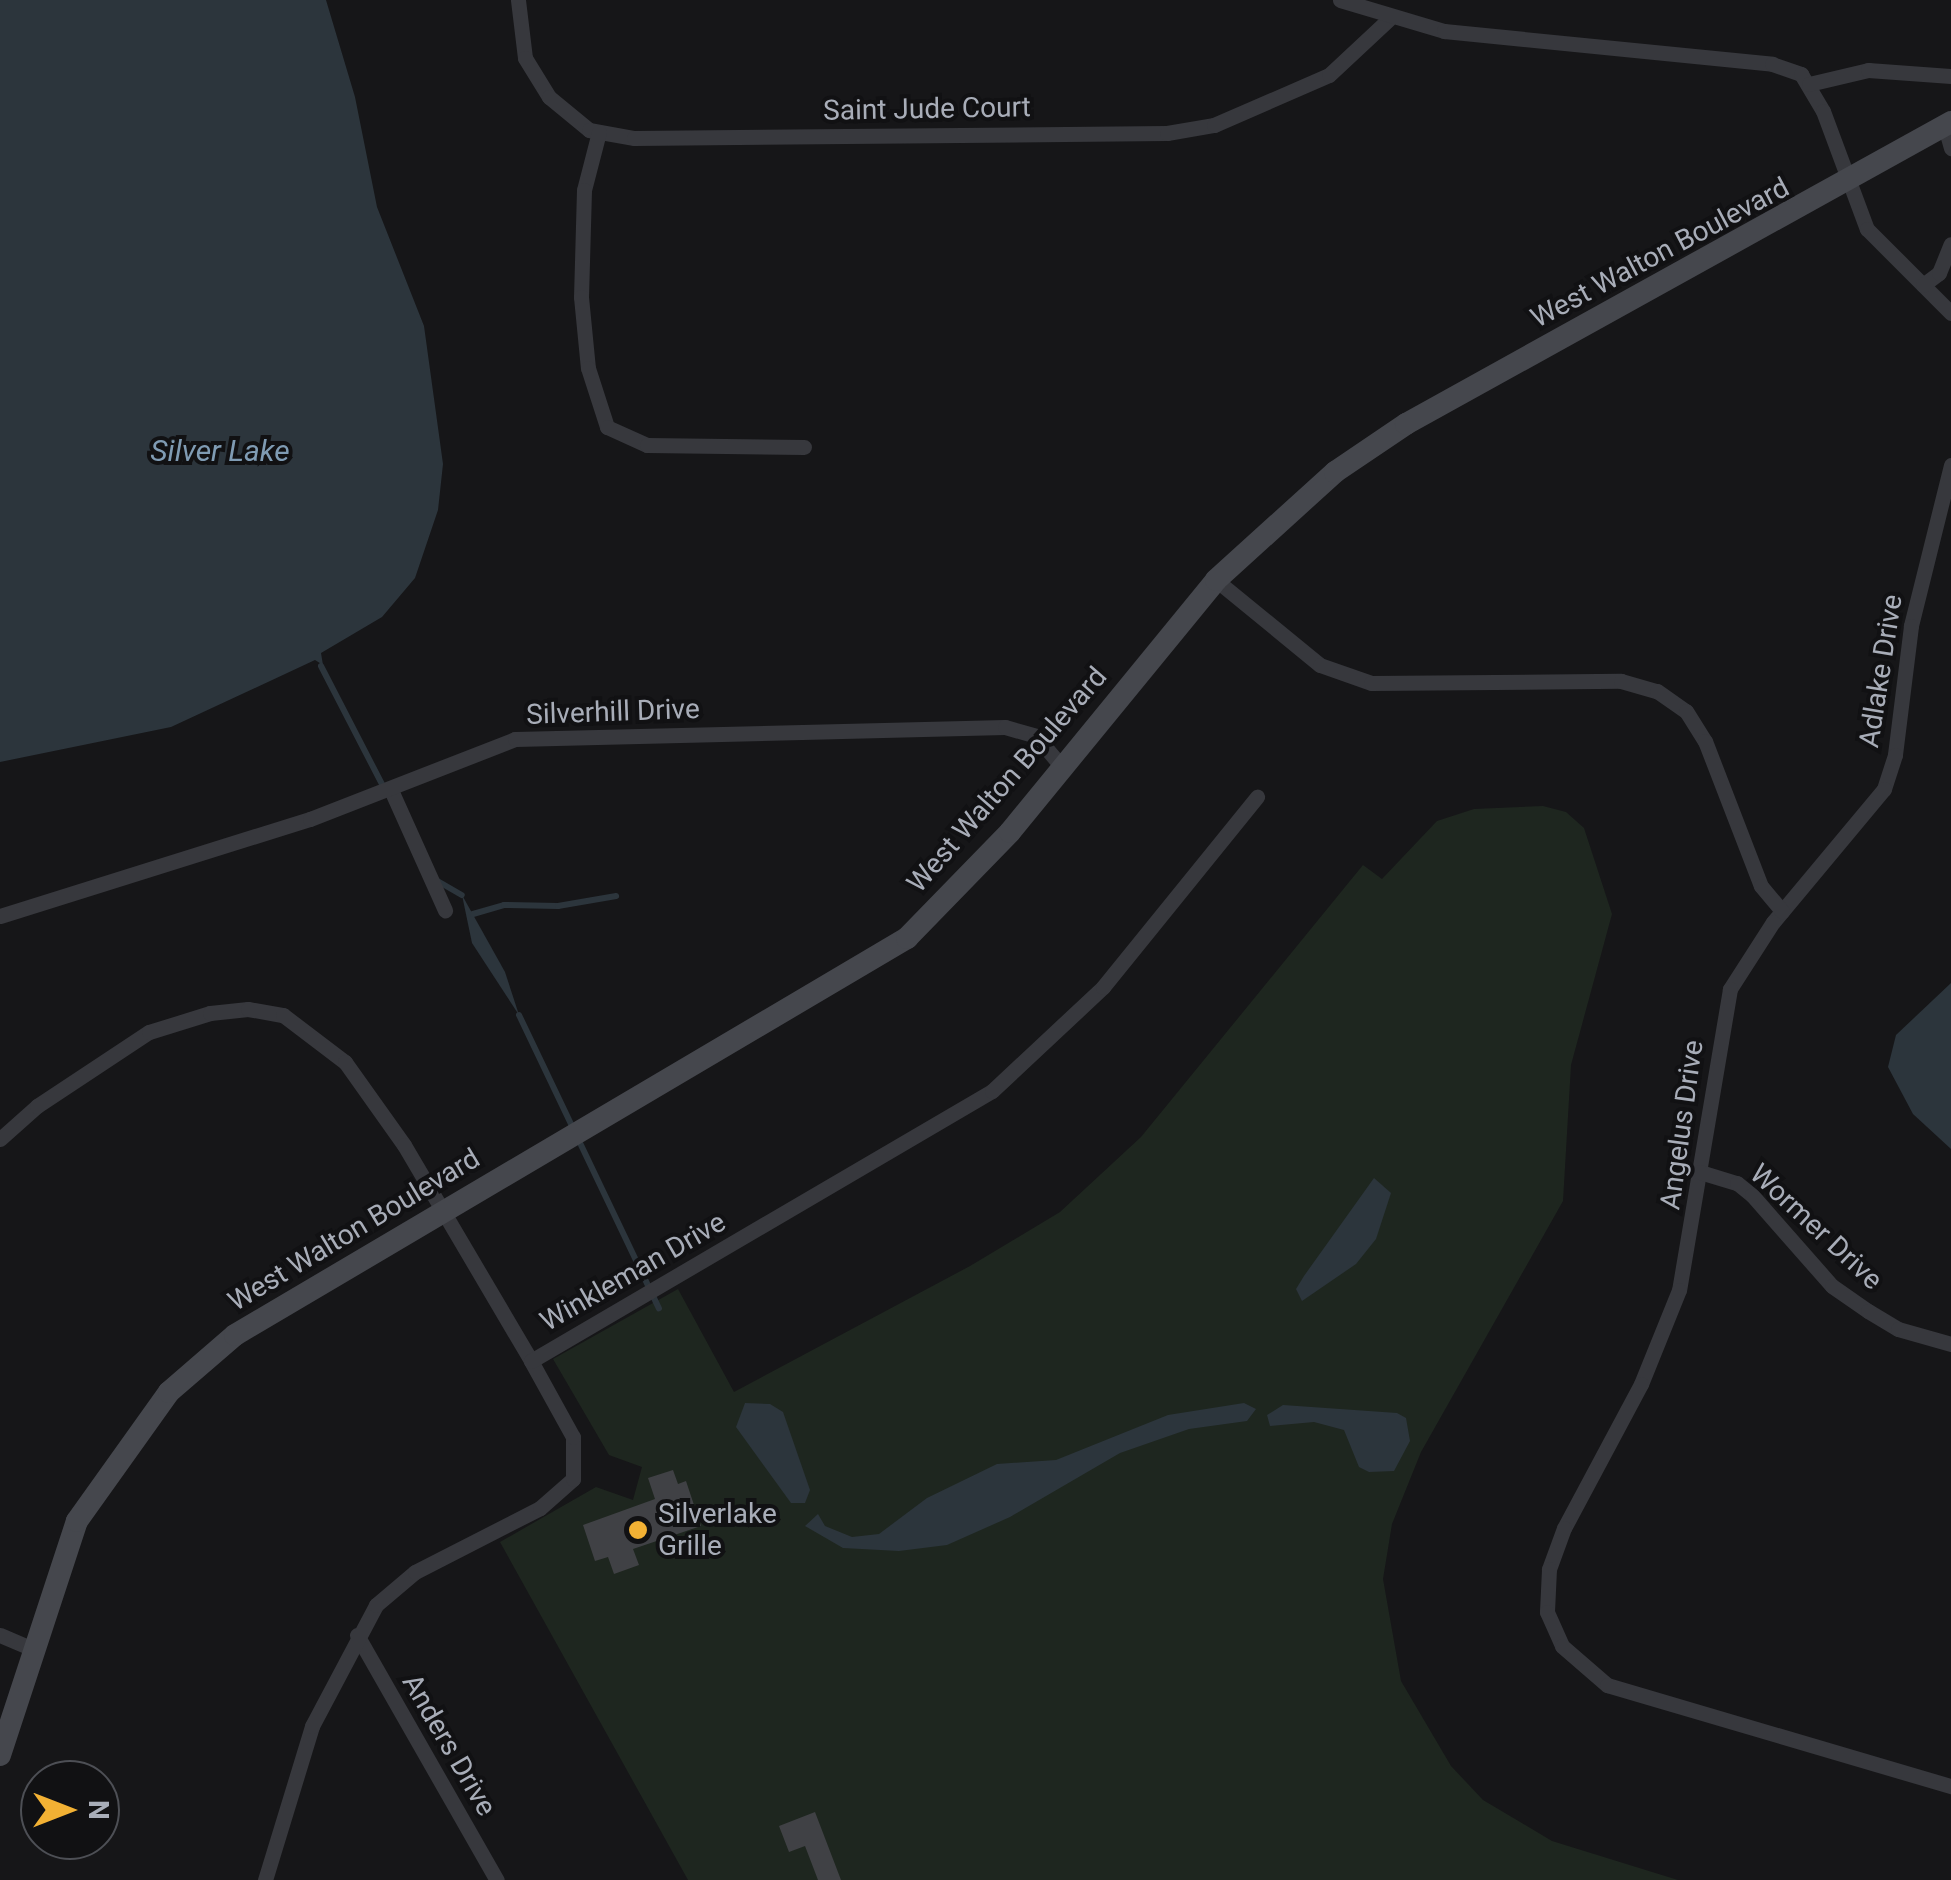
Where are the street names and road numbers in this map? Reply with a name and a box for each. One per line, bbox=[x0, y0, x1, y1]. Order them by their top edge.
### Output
street label: Saint Jude Court bbox=[823, 90, 1031, 128]
street label: West Walton Boulevard bbox=[1525, 171, 1795, 335]
street label: Adlake Drive bbox=[1852, 592, 1910, 750]
street label: West Walton Boulevard bbox=[900, 661, 1114, 899]
street label: Silverhill Drive bbox=[526, 692, 700, 732]
street label: Angelus Drive bbox=[1653, 1038, 1711, 1212]
street label: West Walton Boulevard bbox=[222, 1142, 486, 1318]
street label: Wormer Drive bbox=[1743, 1157, 1889, 1297]
street label: Winkleman Drive bbox=[535, 1205, 731, 1339]
street label: Anders Drive bbox=[395, 1668, 503, 1822]

